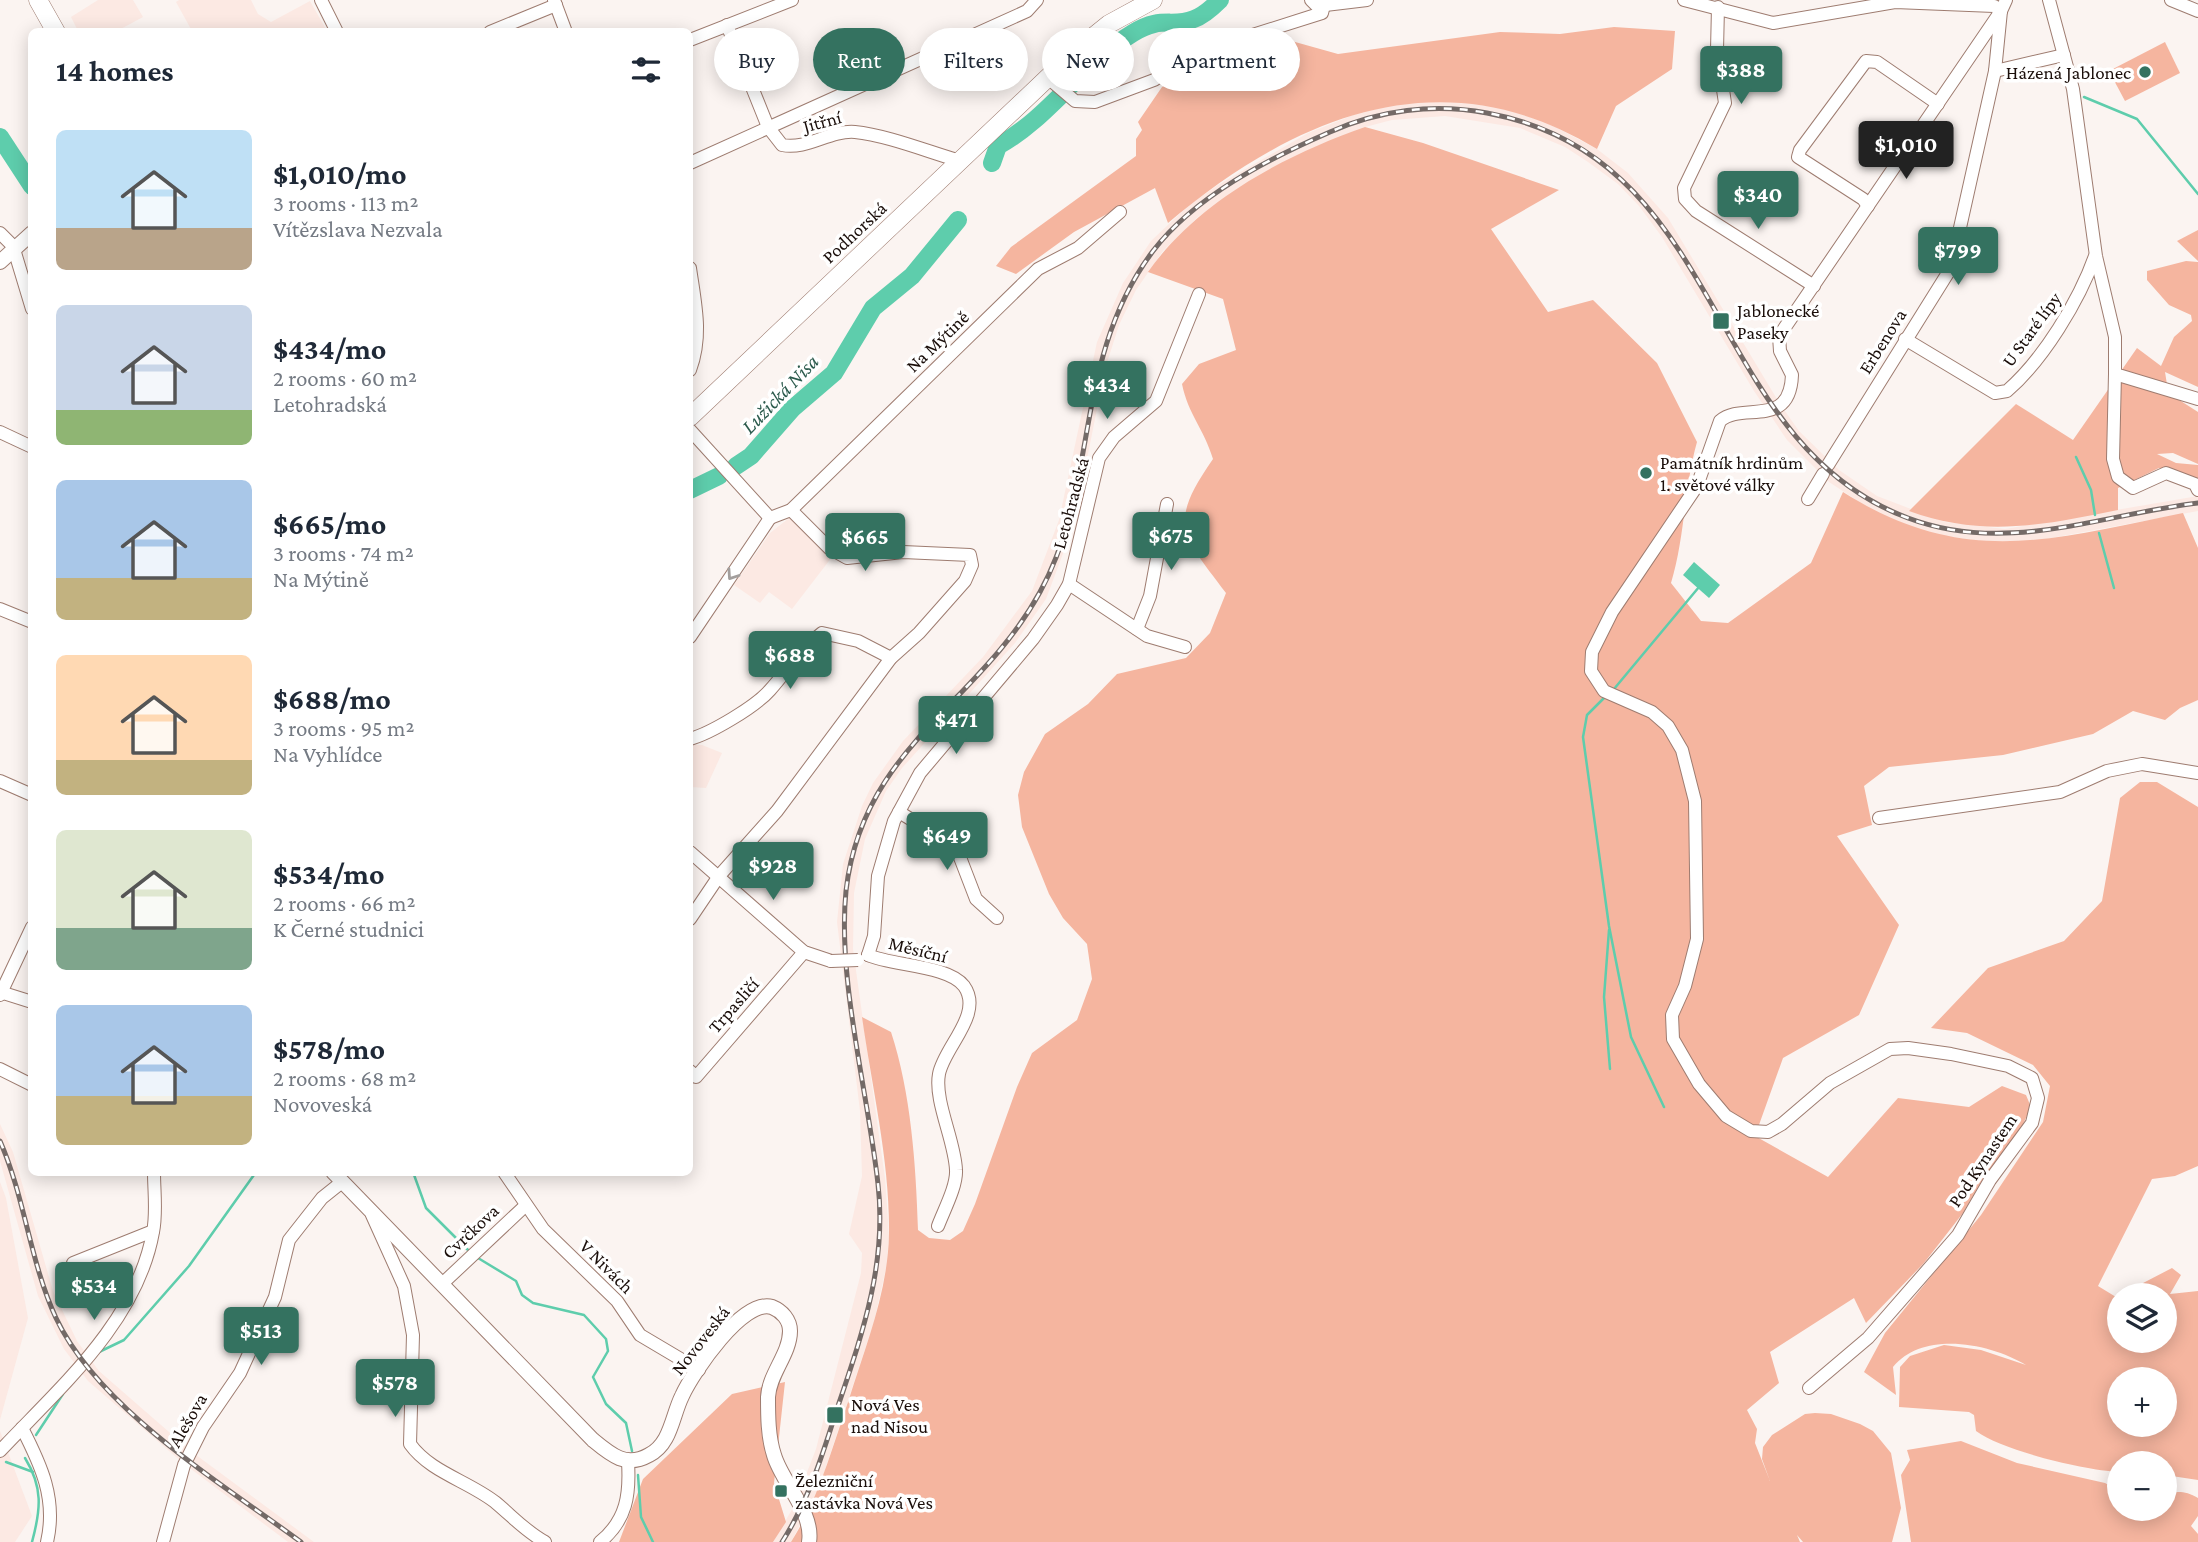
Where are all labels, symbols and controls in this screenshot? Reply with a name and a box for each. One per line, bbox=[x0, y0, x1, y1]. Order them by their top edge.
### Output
chip: Buy bbox=[714, 28, 799, 91]
chip: Rent bbox=[813, 28, 905, 91]
chip: Filters bbox=[919, 28, 1028, 91]
chip: New bbox=[1042, 28, 1134, 91]
chip: Apartment bbox=[1148, 28, 1300, 91]
pin: $388 bbox=[1700, 46, 1782, 106]
icon: filters bbox=[627, 51, 665, 89]
text: 14 homes bbox=[56, 54, 174, 87]
text: $388 bbox=[1716, 56, 1766, 82]
place label: Házená Jablonec bbox=[2006, 62, 2131, 83]
marker: Házená Jablonec bbox=[2137, 64, 2153, 80]
street label: Jitřní bbox=[799, 106, 845, 137]
pin: $1,010 bbox=[1849, 122, 1963, 181]
text: $1,010 bbox=[1875, 131, 1937, 157]
text: $1,010/mo bbox=[273, 157, 407, 190]
icon: home bbox=[112, 158, 196, 242]
pin: $340 bbox=[1717, 172, 1799, 231]
text: $340 bbox=[1733, 181, 1783, 207]
text: 3 rooms · 113 m² bbox=[273, 190, 418, 216]
street label: Podhorská bbox=[818, 197, 891, 267]
text: Vítězslava Nezvala bbox=[273, 216, 443, 242]
pin: $799 bbox=[1917, 228, 1999, 287]
text: $799 bbox=[1934, 237, 1982, 263]
street label: U Staré lípy bbox=[1997, 288, 2066, 371]
place label: Jablonecké Paseky bbox=[1735, 300, 1819, 343]
street label: Erbenova bbox=[1854, 305, 1911, 377]
street label: Na Mýtině bbox=[902, 306, 973, 376]
marker: Jablonecké Paseky bbox=[1711, 311, 1731, 331]
text: $434/mo bbox=[273, 332, 386, 365]
icon: home bbox=[112, 333, 196, 417]
water label: Lužická Nisa bbox=[736, 349, 824, 439]
pin: $434 bbox=[1066, 362, 1148, 421]
text: 2 rooms · 60 m² bbox=[273, 365, 417, 391]
text: $434 bbox=[1083, 371, 1131, 397]
text: Letohradská bbox=[273, 391, 387, 417]
place label: Památník hrdinům 1. světové války bbox=[1660, 452, 1803, 495]
street label: Letohradská bbox=[1048, 455, 1093, 551]
marker: Památník hrdinům 1. světové války bbox=[1638, 465, 1654, 481]
text: $665/mo bbox=[273, 507, 386, 540]
icon: home bbox=[112, 508, 196, 592]
pin: $675 bbox=[1130, 512, 1212, 572]
pin: $665 bbox=[824, 514, 906, 573]
text: $675 bbox=[1148, 522, 1194, 548]
text: $665 bbox=[841, 523, 889, 549]
text: 3 rooms · 74 m² bbox=[273, 540, 414, 566]
text: Na Mýtině bbox=[273, 566, 369, 592]
one-way arrow bbox=[728, 567, 740, 580]
pin: $688 bbox=[749, 632, 831, 691]
text: $688 bbox=[765, 641, 815, 667]
text: $688/mo bbox=[273, 682, 391, 715]
icon: home bbox=[112, 683, 196, 767]
pin: $471 bbox=[915, 696, 997, 756]
text: $471 bbox=[934, 706, 978, 732]
text: 3 rooms · 95 m² bbox=[273, 715, 414, 741]
text: Na Vyhlídce bbox=[273, 741, 382, 767]
pin: $649 bbox=[906, 812, 988, 872]
text: $649 bbox=[923, 822, 971, 848]
pin: $928 bbox=[732, 842, 814, 902]
text: $928 bbox=[749, 852, 797, 878]
text: $534/mo bbox=[273, 857, 385, 890]
icon: home bbox=[112, 858, 196, 942]
text: 2 rooms · 66 m² bbox=[273, 890, 416, 916]
text: K Černé studnici bbox=[273, 916, 424, 942]
street label: Měsíční bbox=[886, 932, 950, 967]
street label: Trpasličí bbox=[704, 973, 764, 1037]
text: $578/mo bbox=[273, 1032, 385, 1065]
icon: home bbox=[112, 1033, 196, 1117]
text: 2 rooms · 68 m² bbox=[273, 1065, 416, 1091]
text: Novoveská bbox=[273, 1091, 372, 1117]
street label: Pod Kynastem bbox=[1944, 1110, 2021, 1211]
street label: Cvrčkova bbox=[438, 1200, 503, 1263]
street label: V Nivách bbox=[575, 1235, 638, 1298]
pin: $534 bbox=[53, 1262, 135, 1322]
text: $534 bbox=[71, 1272, 117, 1298]
map controls bbox=[2107, 1283, 2177, 1521]
button: layers bbox=[2107, 1283, 2177, 1353]
street label: Novoveská bbox=[667, 1301, 734, 1379]
pin: $513 bbox=[220, 1308, 302, 1367]
text: $513 bbox=[240, 1317, 282, 1343]
pin: $578 bbox=[354, 1360, 436, 1419]
button: + bbox=[2107, 1367, 2177, 1437]
text: $578 bbox=[372, 1369, 418, 1395]
street label: Alešova bbox=[164, 1390, 211, 1451]
place label: Nová Ves nad Nisou bbox=[851, 1394, 928, 1437]
marker: Nová Ves nad Nisou bbox=[825, 1405, 845, 1425]
button: − bbox=[2107, 1451, 2177, 1521]
place label: Železniční zastávka Nová Ves bbox=[795, 1470, 933, 1513]
marker: Železniční zastávka Nová Ves bbox=[773, 1483, 789, 1499]

